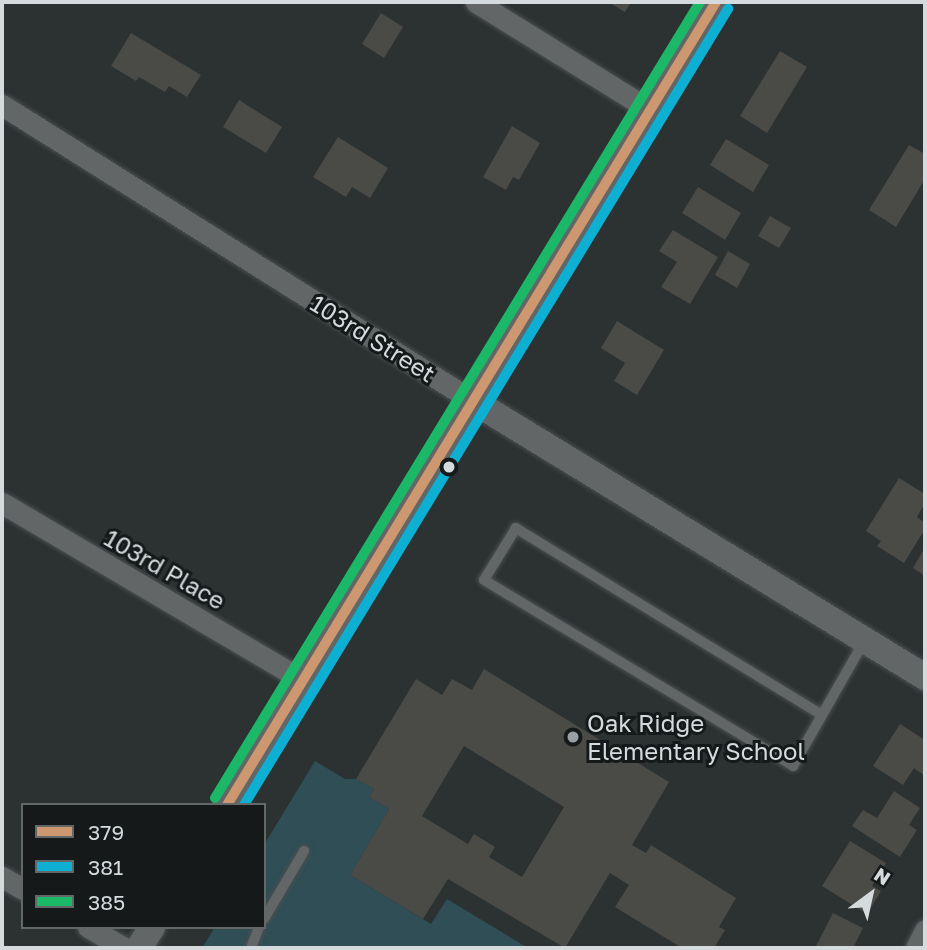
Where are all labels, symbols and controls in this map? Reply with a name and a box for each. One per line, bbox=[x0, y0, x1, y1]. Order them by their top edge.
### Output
street label: 103rd Street bbox=[305, 288, 441, 388]
unlabelled marker bbox=[442, 460, 456, 474]
street label: 103rd Place bbox=[100, 523, 230, 615]
place label: Oak Ridge Elementary School bbox=[587, 709, 805, 765]
marker: Oak Ridge Elementary School bbox=[565, 729, 581, 745]
legend bbox=[21, 803, 266, 929]
text: 379 bbox=[88, 819, 124, 845]
text: 381 bbox=[88, 854, 123, 880]
north arrow bbox=[836, 859, 906, 929]
text: N bbox=[870, 862, 895, 890]
text: 385 bbox=[88, 889, 125, 915]

